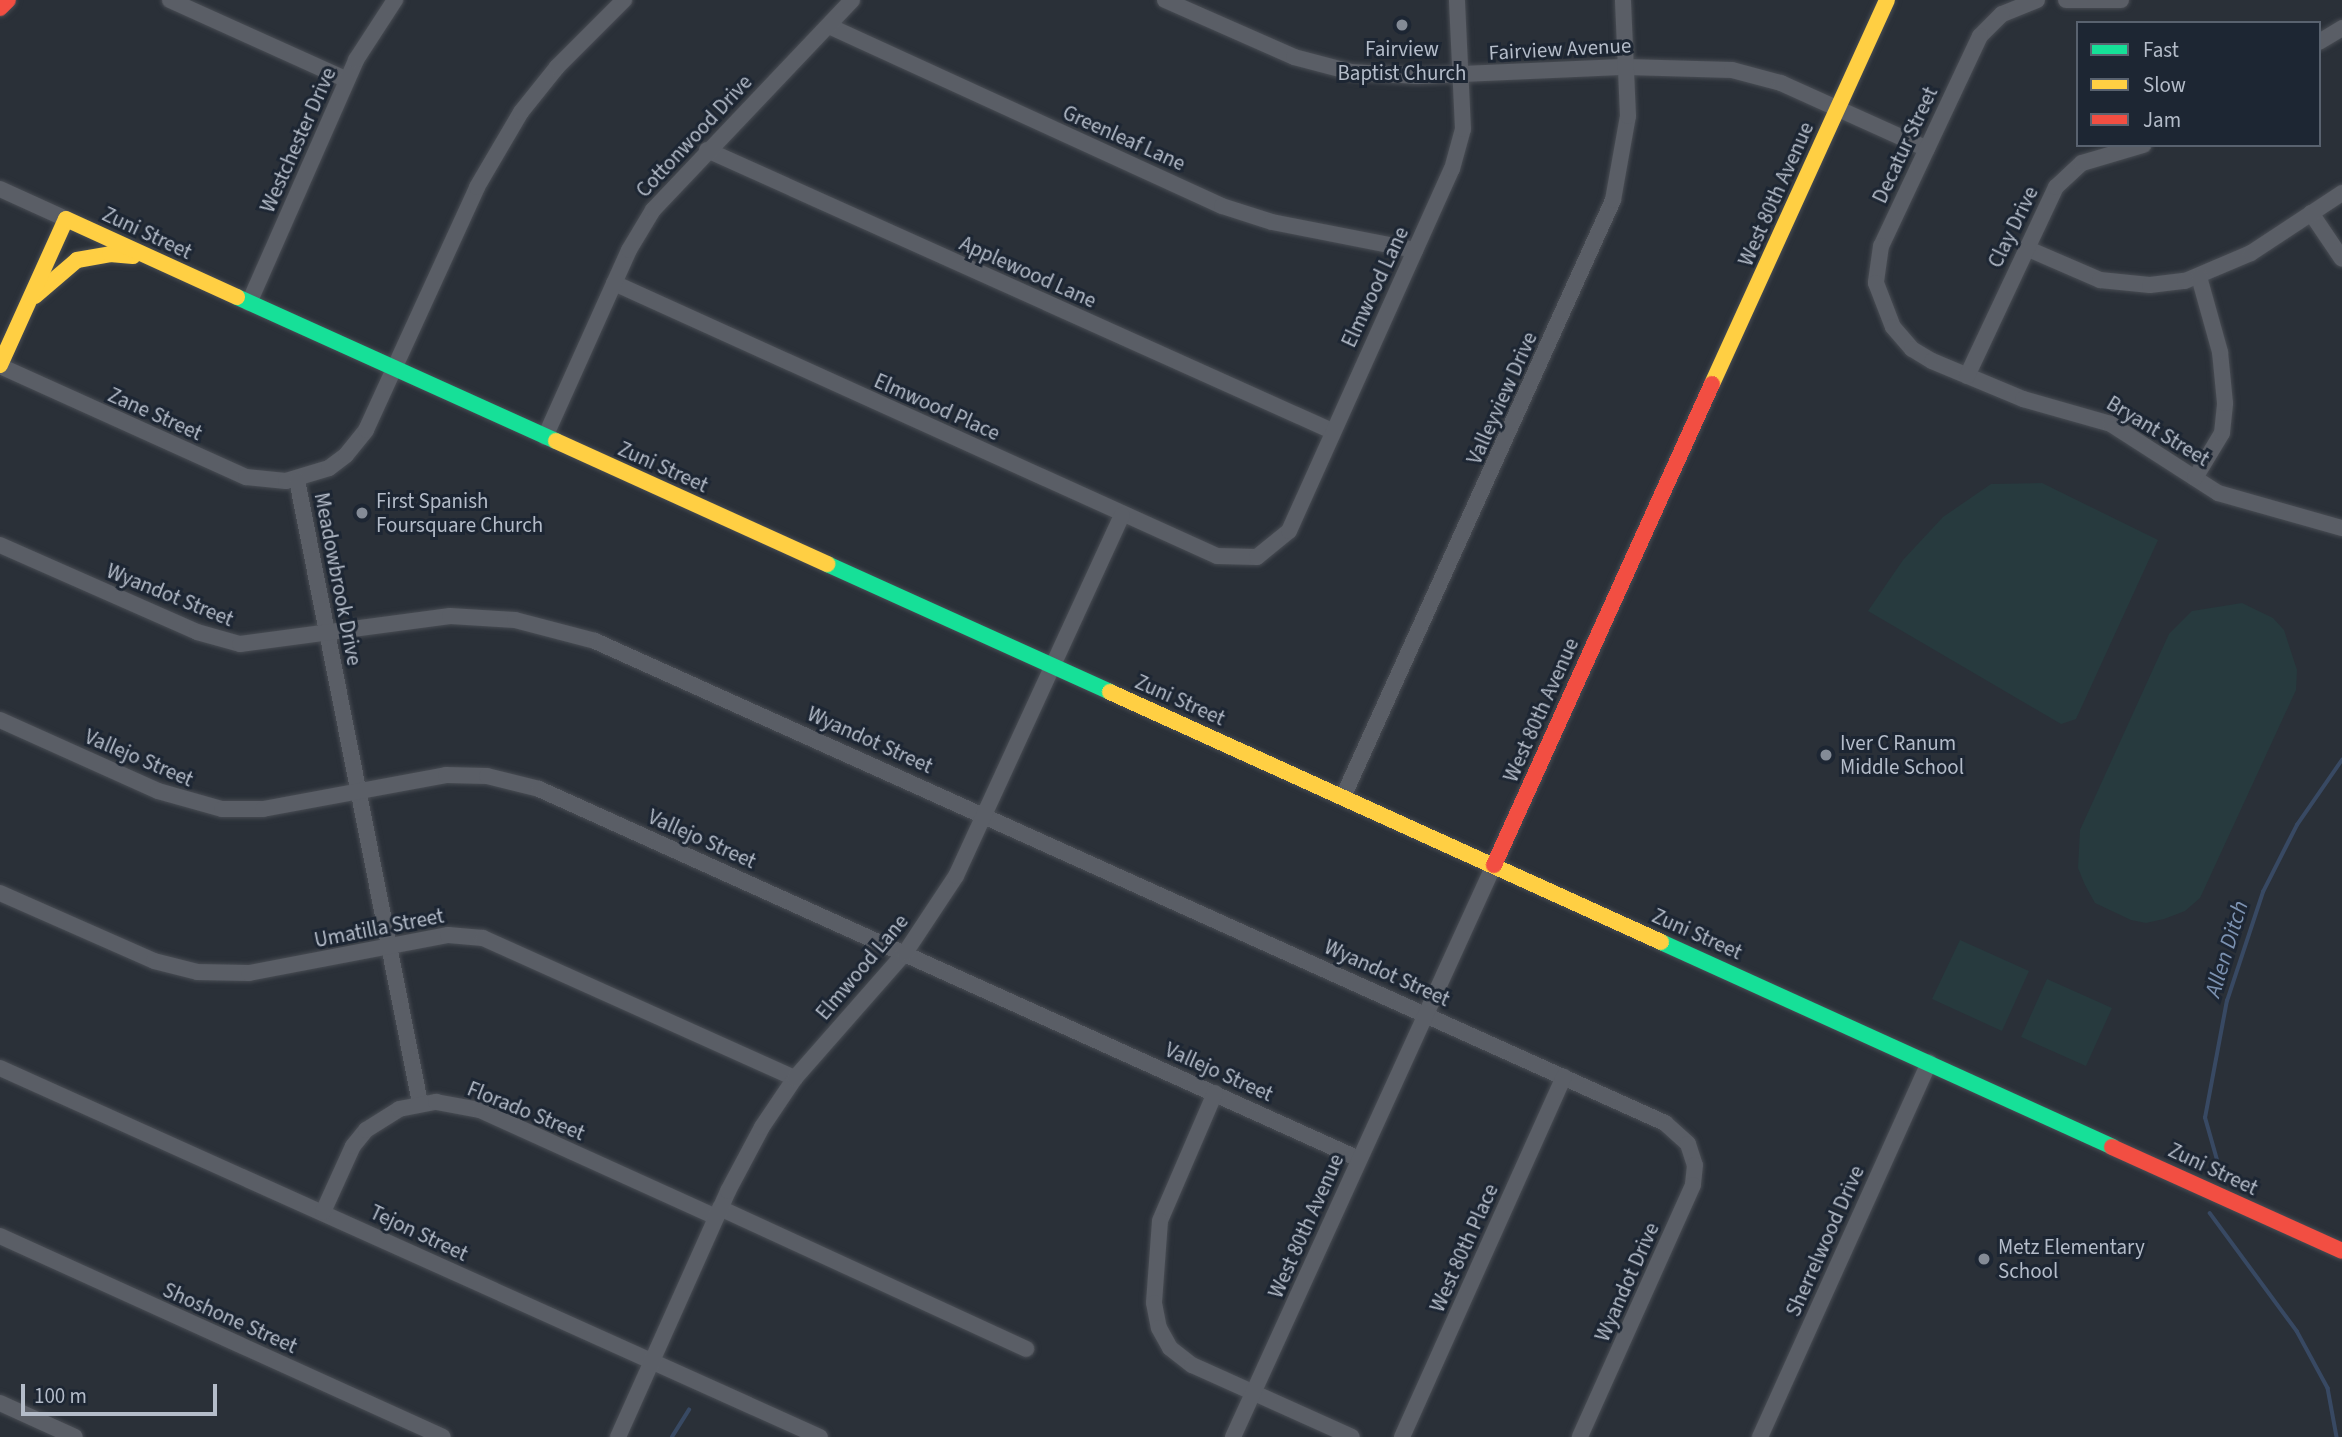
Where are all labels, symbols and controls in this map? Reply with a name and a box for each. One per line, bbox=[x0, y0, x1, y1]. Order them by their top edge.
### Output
marker: Fairview Baptist Church bbox=[1394, 17, 1410, 33]
legend bbox=[2076, 21, 2321, 147]
street label: Fairview Avenue bbox=[1488, 33, 1632, 65]
text: Fast bbox=[2143, 35, 2179, 65]
place label: Fairview Baptist Church bbox=[1337, 36, 1467, 86]
street label: Westchester Drive bbox=[255, 64, 341, 216]
street label: Cottonwood Drive bbox=[631, 69, 757, 203]
text: Slow bbox=[2143, 70, 2186, 100]
street label: Decatur Street bbox=[1867, 83, 1943, 207]
street label: Greenleaf Lane bbox=[1059, 100, 1189, 176]
text: Jam bbox=[2143, 105, 2181, 135]
street label: West 80th Avenue bbox=[1733, 118, 1819, 270]
street label: Clay Drive bbox=[1983, 182, 2043, 272]
street label: Zuni Street bbox=[98, 201, 196, 265]
street label: Elmwood Lane bbox=[1336, 223, 1414, 351]
street label: Applewood Lane bbox=[956, 231, 1100, 313]
street label: Valleyview Drive bbox=[1462, 328, 1542, 468]
street label: Elmwood Place bbox=[870, 368, 1004, 446]
street label: Zane Street bbox=[104, 382, 206, 446]
street label: Bryant Street bbox=[2102, 390, 2214, 472]
street label: Zuni Street bbox=[614, 436, 712, 498]
place label: First Spanish Foursquare Church bbox=[376, 488, 543, 538]
street label: Meadowbrook Drive bbox=[309, 490, 367, 668]
marker: First Spanish Foursquare Church bbox=[354, 505, 370, 521]
street label: Wyandot Street bbox=[103, 558, 237, 632]
street label: West 80th Avenue bbox=[1498, 634, 1584, 786]
street label: Zuni Street bbox=[1131, 669, 1229, 731]
street label: Wyandot Street bbox=[803, 701, 937, 779]
street label: Vallejo Street bbox=[81, 724, 197, 792]
place label: Iver C Ranum Middle School bbox=[1840, 730, 1964, 780]
marker: Iver C Ranum Middle School bbox=[1818, 747, 1834, 763]
street label: Vallejo Street bbox=[644, 804, 760, 874]
water label: Allen Ditch bbox=[2199, 898, 2255, 1000]
street label: Umatilla Street bbox=[312, 903, 446, 953]
street label: Zuni Street bbox=[1648, 903, 1746, 965]
street label: Elmwood Lane bbox=[811, 909, 913, 1025]
street label: Wyandot Street bbox=[1320, 934, 1454, 1012]
street label: Vallejo Street bbox=[1161, 1037, 1277, 1107]
street label: Florado Street bbox=[464, 1076, 588, 1146]
street label: Zuni Street bbox=[2164, 1137, 2262, 1201]
street label: West 80th Avenue bbox=[1263, 1150, 1349, 1302]
street label: Sherrelwood Drive bbox=[1780, 1162, 1870, 1320]
street label: West 80th Place bbox=[1425, 1180, 1503, 1316]
street label: Tejon Street bbox=[366, 1199, 472, 1267]
street label: Wyandot Drive bbox=[1590, 1219, 1664, 1345]
place label: Metz Elementary School bbox=[1998, 1234, 2145, 1284]
marker: Metz Elementary School bbox=[1976, 1251, 1992, 1267]
street label: Shoshone Street bbox=[159, 1277, 301, 1359]
scale bar bbox=[24, 1370, 220, 1414]
text: 100 m bbox=[34, 1381, 87, 1411]

